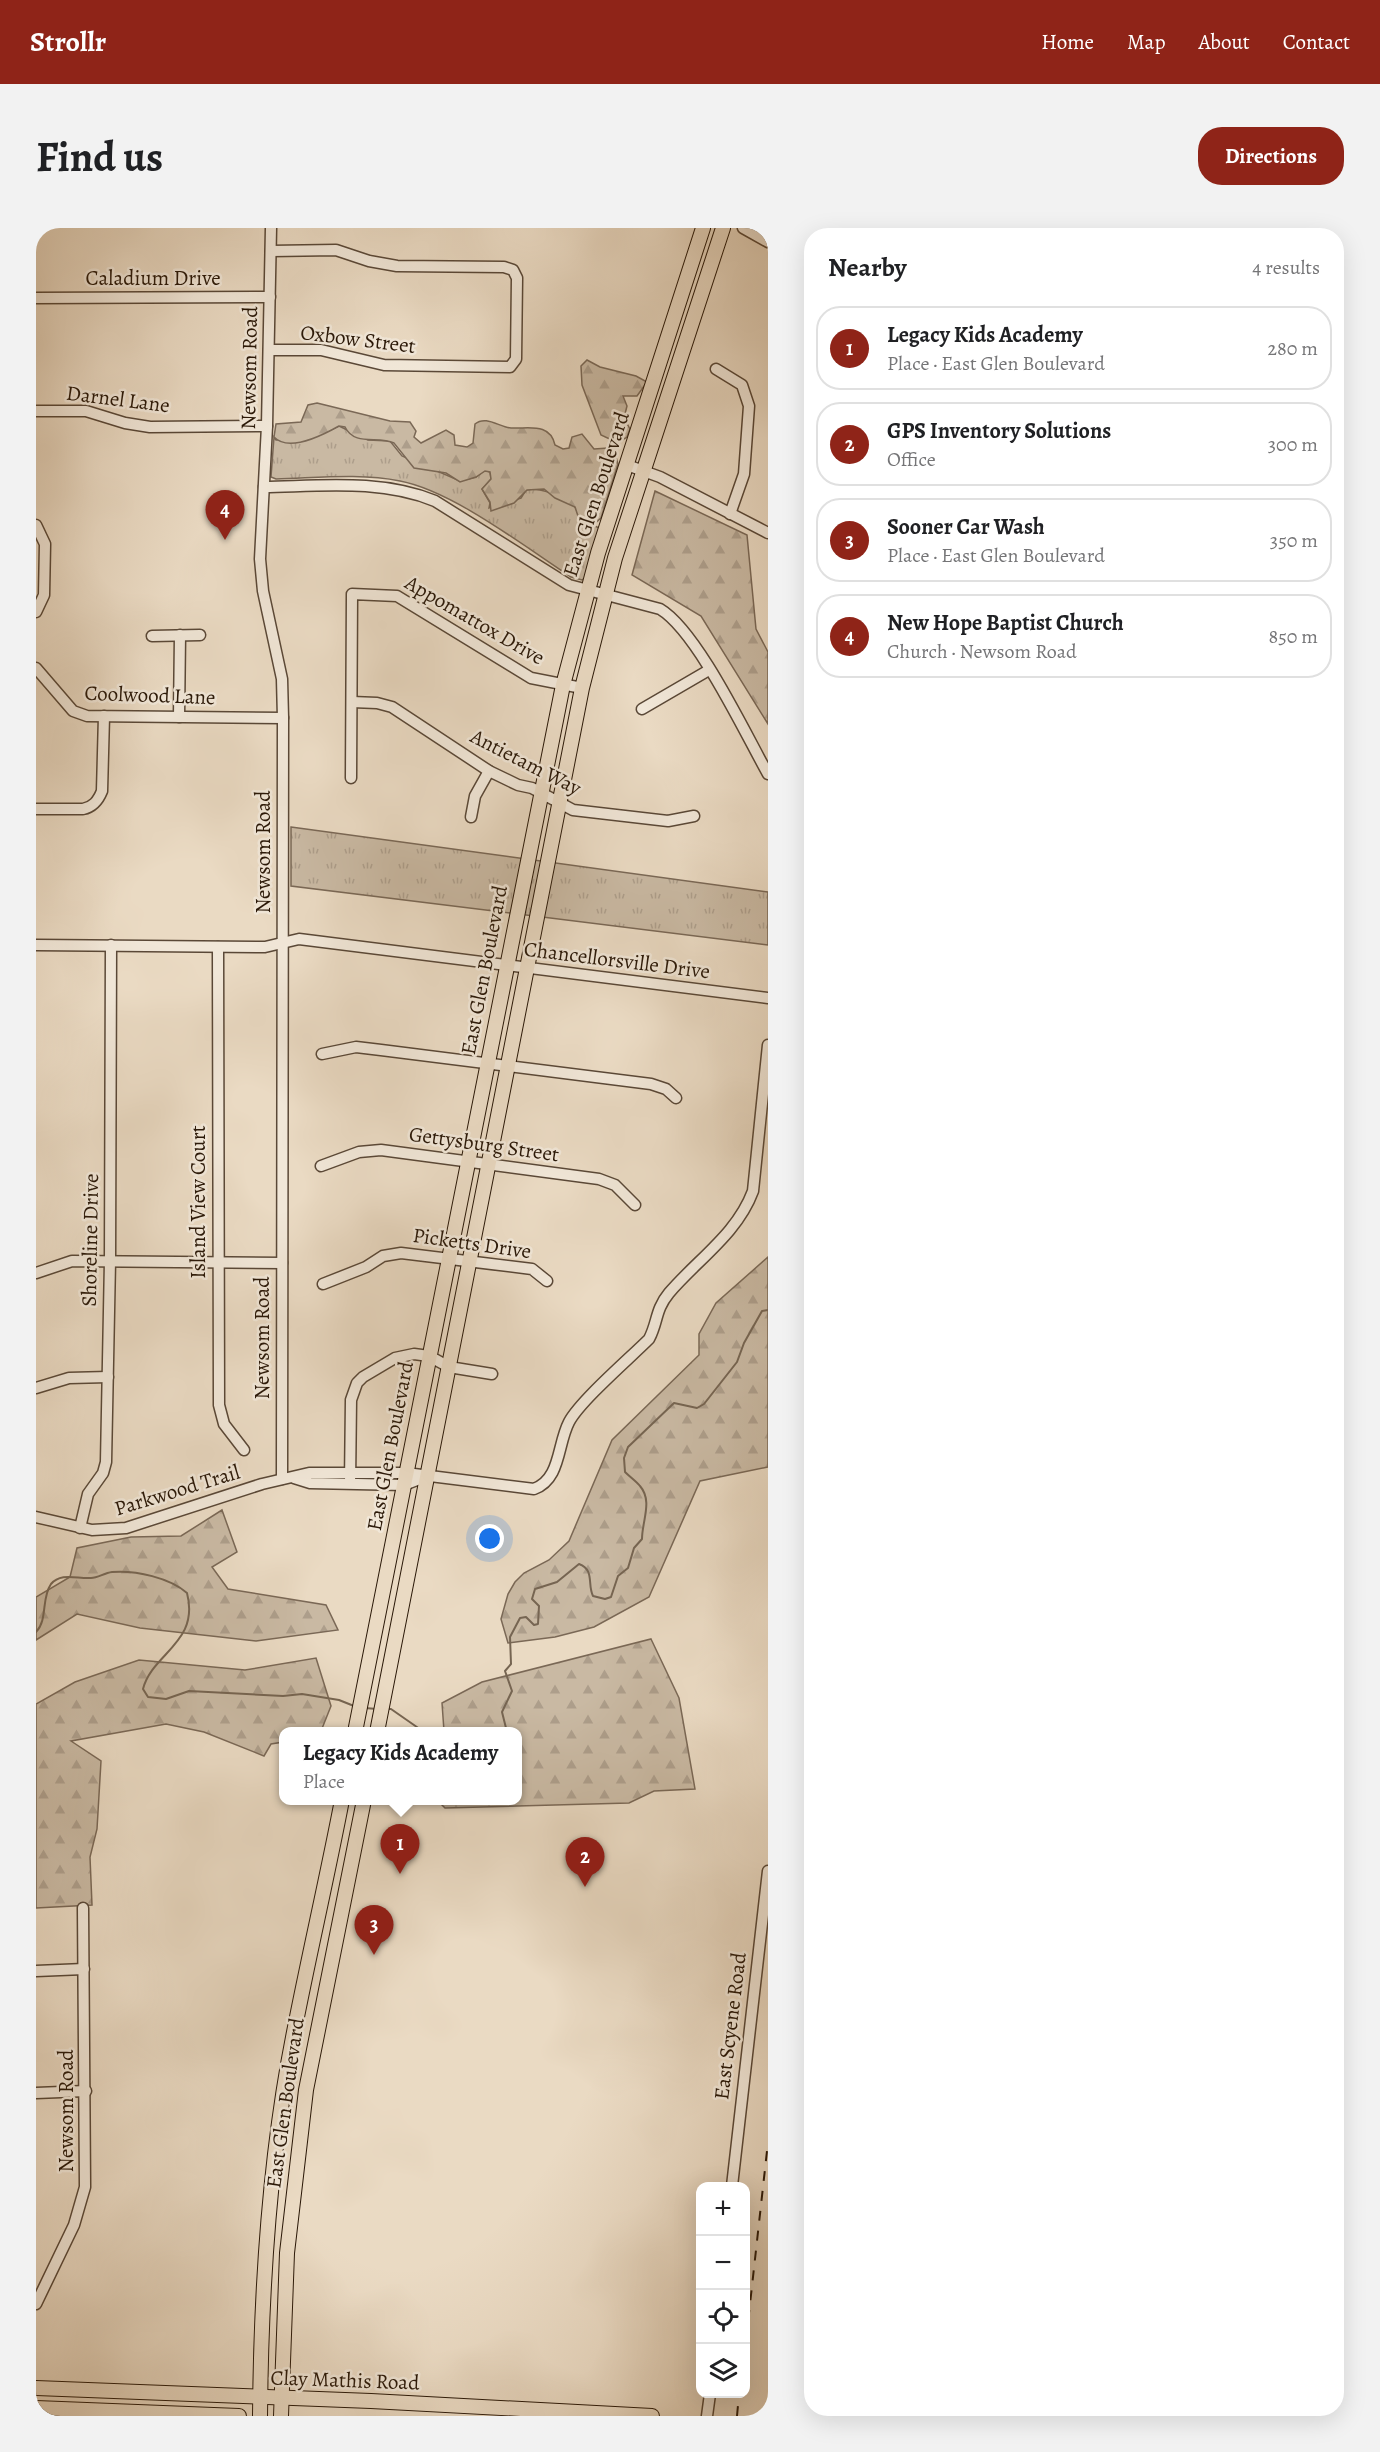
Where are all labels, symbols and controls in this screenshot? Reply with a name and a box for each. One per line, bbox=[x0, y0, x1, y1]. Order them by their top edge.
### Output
text: Strollr bbox=[30, 23, 106, 61]
text: Home bbox=[1041, 28, 1094, 56]
text: Map bbox=[1127, 28, 1165, 56]
text: About bbox=[1198, 28, 1250, 56]
text: Contact bbox=[1283, 28, 1350, 56]
button: Directions bbox=[1198, 127, 1344, 185]
text: Find us bbox=[36, 128, 163, 185]
text: Nearby bbox=[828, 250, 907, 285]
text: 4 results bbox=[1252, 254, 1320, 281]
street label: Caladium Drive bbox=[85, 264, 221, 292]
street label: Newsom Road bbox=[234, 305, 264, 430]
street label: Oxbow Street bbox=[299, 318, 417, 360]
text: Legacy Kids Academy bbox=[887, 320, 1083, 350]
text: 1 bbox=[846, 335, 853, 362]
text: 280 m bbox=[1268, 335, 1318, 362]
text: Place · East Glen Boulevard bbox=[887, 350, 1105, 377]
street label: Darnel Lane bbox=[65, 379, 171, 419]
street label: East Glen Boulevard bbox=[556, 407, 636, 580]
text: GPS Inventory Solutions bbox=[887, 416, 1111, 446]
text: 2 bbox=[845, 431, 854, 458]
text: 300 m bbox=[1268, 431, 1318, 458]
text: Office bbox=[887, 446, 936, 473]
pin: 4 bbox=[206, 490, 244, 540]
text: Sooner Car Wash bbox=[887, 512, 1045, 542]
text: 3 bbox=[845, 527, 854, 554]
text: 350 m bbox=[1270, 527, 1318, 554]
text: Place · East Glen Boulevard bbox=[887, 542, 1105, 569]
street label: Appomattox Drive bbox=[399, 568, 550, 671]
text: New Hope Baptist Church bbox=[887, 608, 1124, 638]
text: 4 bbox=[845, 623, 854, 650]
text: 850 m bbox=[1268, 623, 1318, 650]
text: Church · Newsom Road bbox=[887, 638, 1077, 665]
street label: Coolwood Lane bbox=[84, 679, 216, 711]
street label: Antietam Way bbox=[465, 722, 587, 802]
street label: Newsom Road bbox=[249, 790, 277, 914]
street label: East Glen Boulevard bbox=[454, 882, 514, 1057]
street label: Chancellorsville Drive bbox=[522, 935, 712, 985]
street label: Gettysburg Street bbox=[407, 1120, 561, 1168]
street label: Island View Court bbox=[184, 1125, 212, 1279]
street label: Shoreline Drive bbox=[75, 1173, 105, 1307]
street label: Picketts Drive bbox=[411, 1221, 533, 1265]
street label: Newsom Road bbox=[248, 1276, 276, 1400]
street label: East Glen Boulevard bbox=[360, 1358, 420, 1533]
street label: Parkwood Trail bbox=[111, 1458, 243, 1522]
your location bbox=[475, 1524, 504, 1553]
popup bbox=[279, 1727, 522, 1805]
text: Legacy Kids Academy bbox=[303, 1738, 498, 1768]
text: Place bbox=[303, 1768, 345, 1795]
pin: 1 bbox=[380, 1824, 420, 1874]
pin: 2 bbox=[566, 1838, 604, 1887]
pin: 3 bbox=[354, 1906, 394, 1955]
street label: East Scyene Road bbox=[707, 1950, 753, 2101]
street label: East Glen Boulevard bbox=[259, 2015, 311, 2190]
street label: Newsom Road bbox=[52, 2049, 80, 2173]
map controls bbox=[696, 2182, 750, 2398]
button: + bbox=[696, 2182, 750, 2236]
button: − bbox=[696, 2236, 750, 2290]
button: locate bbox=[696, 2290, 750, 2344]
button: layers bbox=[696, 2344, 750, 2398]
street label: Clay Mathis Road bbox=[270, 2363, 421, 2397]

